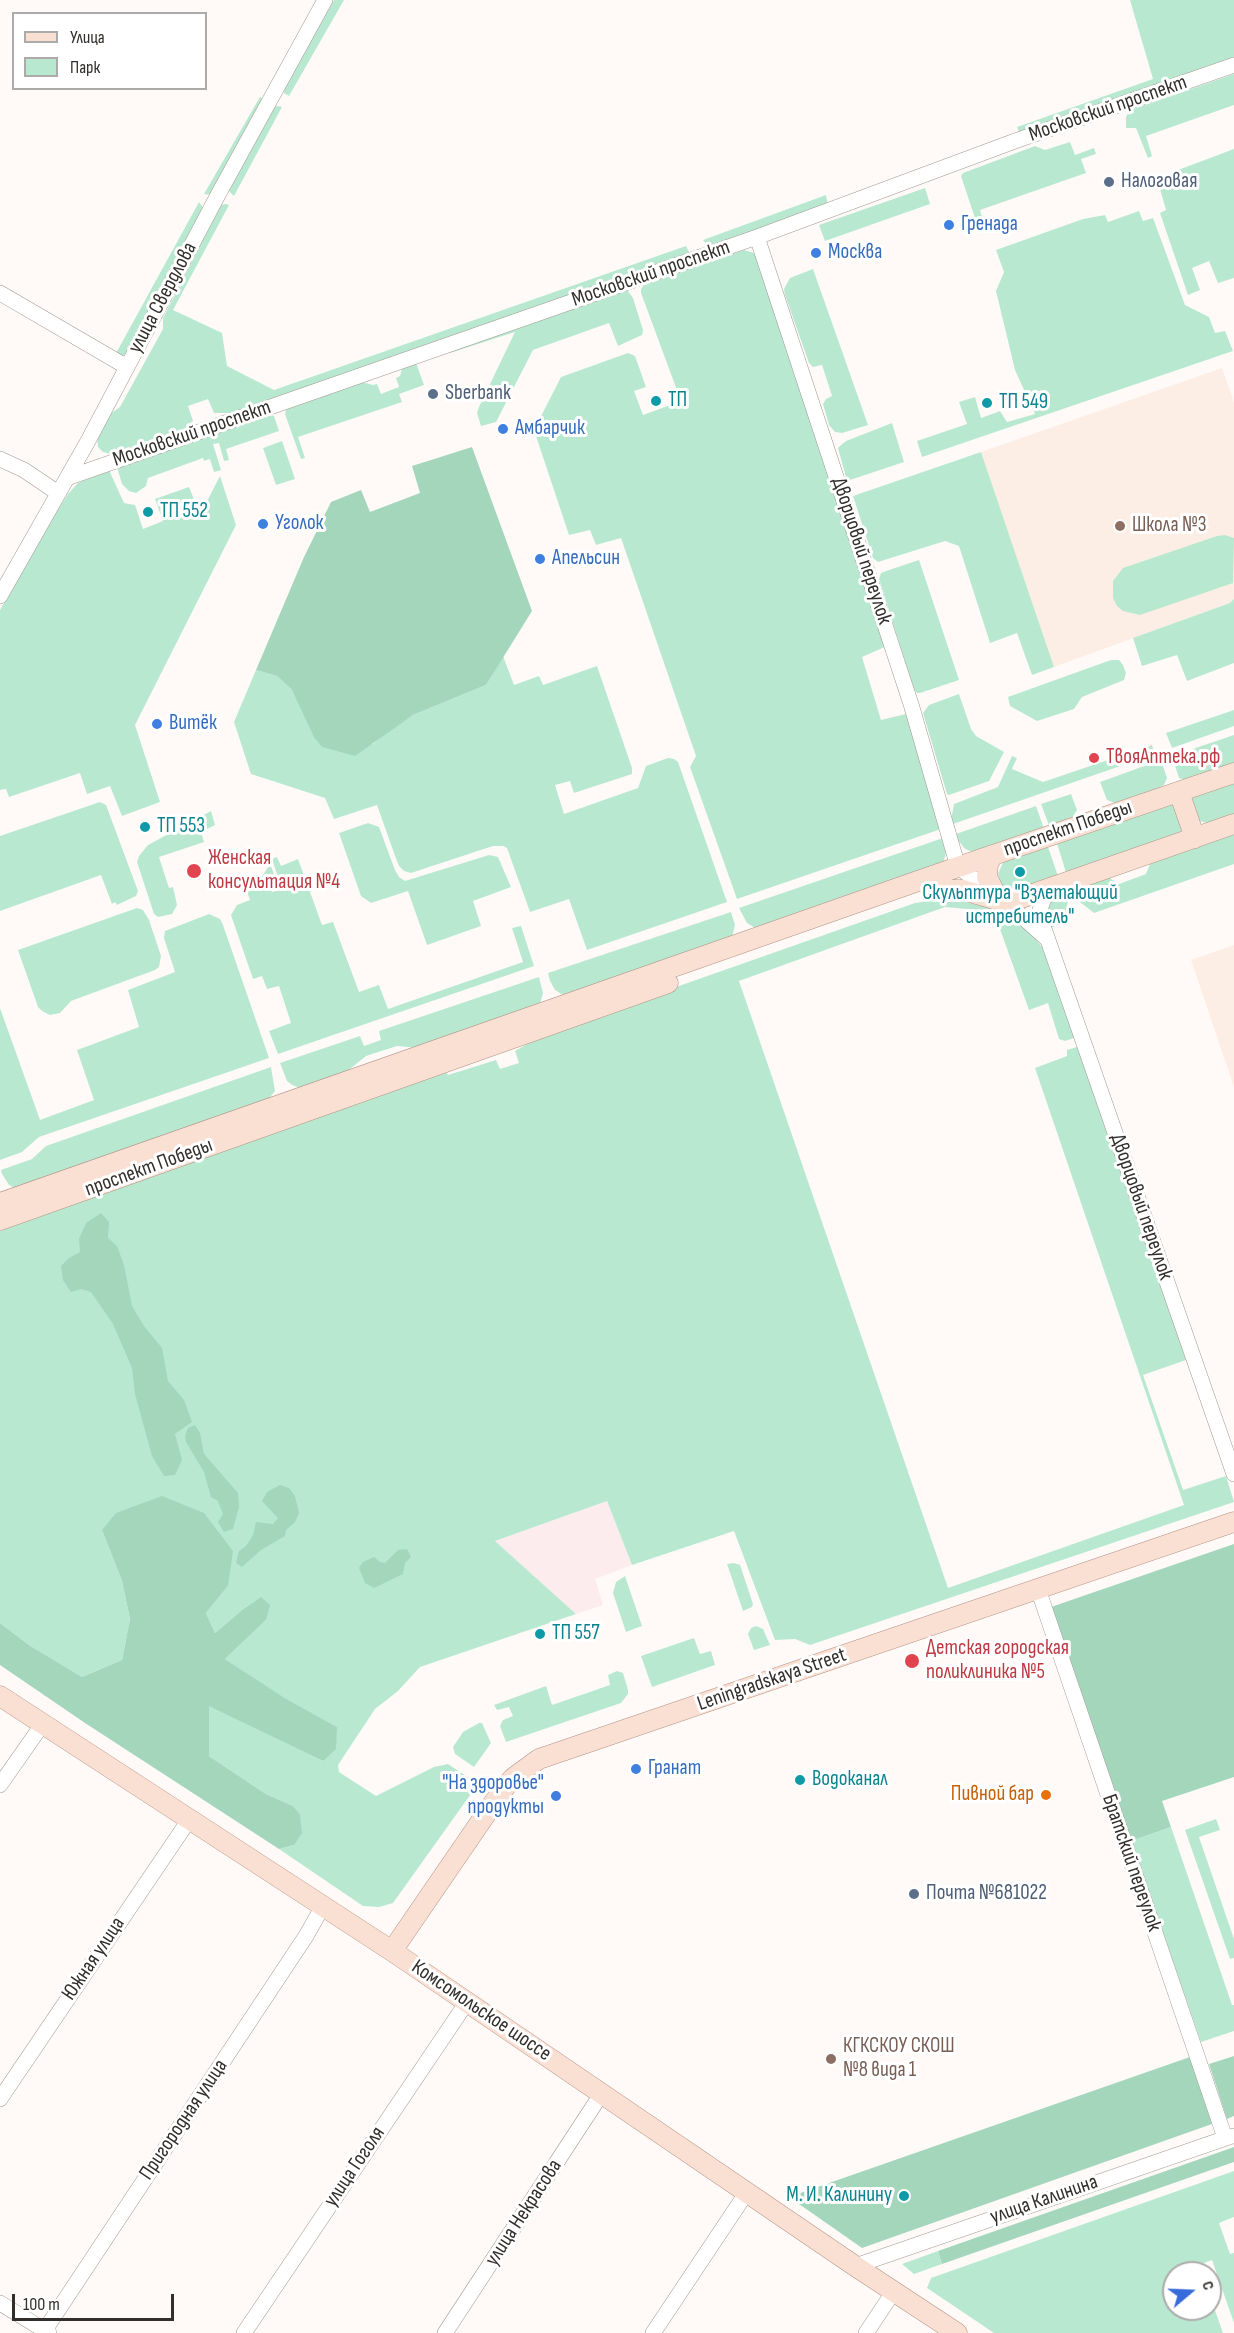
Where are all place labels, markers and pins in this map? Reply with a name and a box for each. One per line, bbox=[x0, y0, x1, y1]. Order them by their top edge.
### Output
place label: Налоговая bbox=[1121, 169, 1197, 195]
marker: Налоговая bbox=[1102, 175, 1116, 189]
place label: Гренада bbox=[961, 212, 1018, 238]
marker: Гренада bbox=[942, 218, 956, 232]
place label: Москва bbox=[828, 240, 882, 266]
marker: Москва bbox=[809, 246, 823, 260]
place label: Sberbank bbox=[445, 381, 511, 407]
marker: Sberbank bbox=[426, 387, 440, 401]
place label: ТП bbox=[668, 388, 687, 414]
place label: ТП 549 bbox=[999, 390, 1048, 416]
marker: ТП bbox=[649, 394, 663, 408]
marker: ТП 549 bbox=[980, 396, 994, 410]
place label: Амбарчик bbox=[515, 416, 585, 442]
marker: Амбарчик bbox=[496, 422, 510, 436]
place label: ТП 552 bbox=[160, 499, 208, 525]
marker: ТП 552 bbox=[141, 505, 155, 519]
place label: Уголок bbox=[275, 511, 324, 537]
place label: Школа №3 bbox=[1132, 513, 1206, 539]
marker: Уголок bbox=[256, 517, 270, 531]
marker: Школа №3 bbox=[1113, 519, 1127, 533]
place label: Апельсин bbox=[552, 546, 620, 572]
marker: Апельсин bbox=[533, 552, 547, 566]
place label: Витёк bbox=[169, 711, 217, 737]
marker: Витёк bbox=[150, 717, 164, 731]
place label: ТвояАптека.рф bbox=[1106, 745, 1220, 771]
marker: ТвояАптека.рф bbox=[1087, 751, 1101, 765]
place label: ТП 553 bbox=[157, 814, 205, 840]
marker: ТП 553 bbox=[138, 820, 152, 834]
place label: Женская консультация №4 bbox=[208, 846, 340, 896]
marker: Женская консультация №4 bbox=[185, 862, 203, 880]
marker: Скульптура "Взлетающий истребитель" bbox=[1013, 865, 1027, 879]
place label: Скульптура "Взлетающий истребитель" bbox=[922, 881, 1118, 931]
place label: ТП 557 bbox=[552, 1621, 600, 1647]
marker: ТП 557 bbox=[533, 1627, 547, 1641]
place label: Детская городская поликлиника №5 bbox=[926, 1636, 1069, 1686]
marker: Детская городская поликлиника №5 bbox=[903, 1652, 921, 1670]
place label: Гранат bbox=[648, 1756, 701, 1782]
marker: Гранат bbox=[629, 1762, 643, 1776]
place label: Водоканал bbox=[812, 1767, 888, 1793]
place label: "На здоровье" продукты bbox=[442, 1771, 544, 1821]
marker: Водоканал bbox=[793, 1773, 807, 1787]
place label: Пивной бар bbox=[951, 1782, 1034, 1808]
marker: Пивной бар bbox=[1039, 1788, 1053, 1802]
marker: "На здоровье" продукты bbox=[549, 1789, 563, 1803]
place label: Почта №681022 bbox=[926, 1881, 1047, 1907]
marker: Почта №681022 bbox=[907, 1887, 921, 1901]
place label: КГКСКОУ СКОШ №8 вида 1 bbox=[843, 2034, 955, 2084]
marker: КГКСКОУ СКОШ №8 вида 1 bbox=[824, 2052, 838, 2066]
place label: М. И. Калинину bbox=[786, 2183, 892, 2209]
marker: М. И. Калинину bbox=[897, 2189, 911, 2203]

